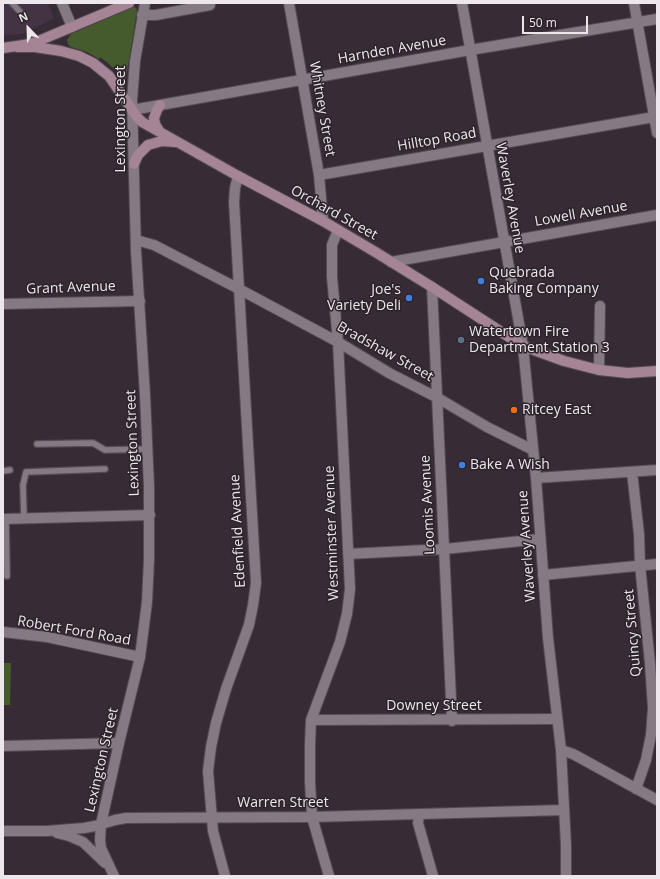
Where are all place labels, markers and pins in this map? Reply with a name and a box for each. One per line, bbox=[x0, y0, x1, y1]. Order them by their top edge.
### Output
place label: Quebrada Baking Company bbox=[489, 265, 599, 298]
marker: Quebrada Baking Company bbox=[476, 276, 486, 286]
place label: Joe's Variety Deli bbox=[327, 282, 401, 314]
marker: Joe's Variety Deli bbox=[404, 293, 414, 303]
place label: Watertown Fire Department Station 3 bbox=[469, 324, 610, 356]
marker: Watertown Fire Department Station 3 bbox=[456, 335, 466, 345]
place label: Ritcey East bbox=[522, 402, 592, 418]
marker: Ritcey East bbox=[509, 405, 519, 415]
place label: Bake A Wish bbox=[470, 457, 550, 473]
marker: Bake A Wish bbox=[457, 460, 467, 470]

